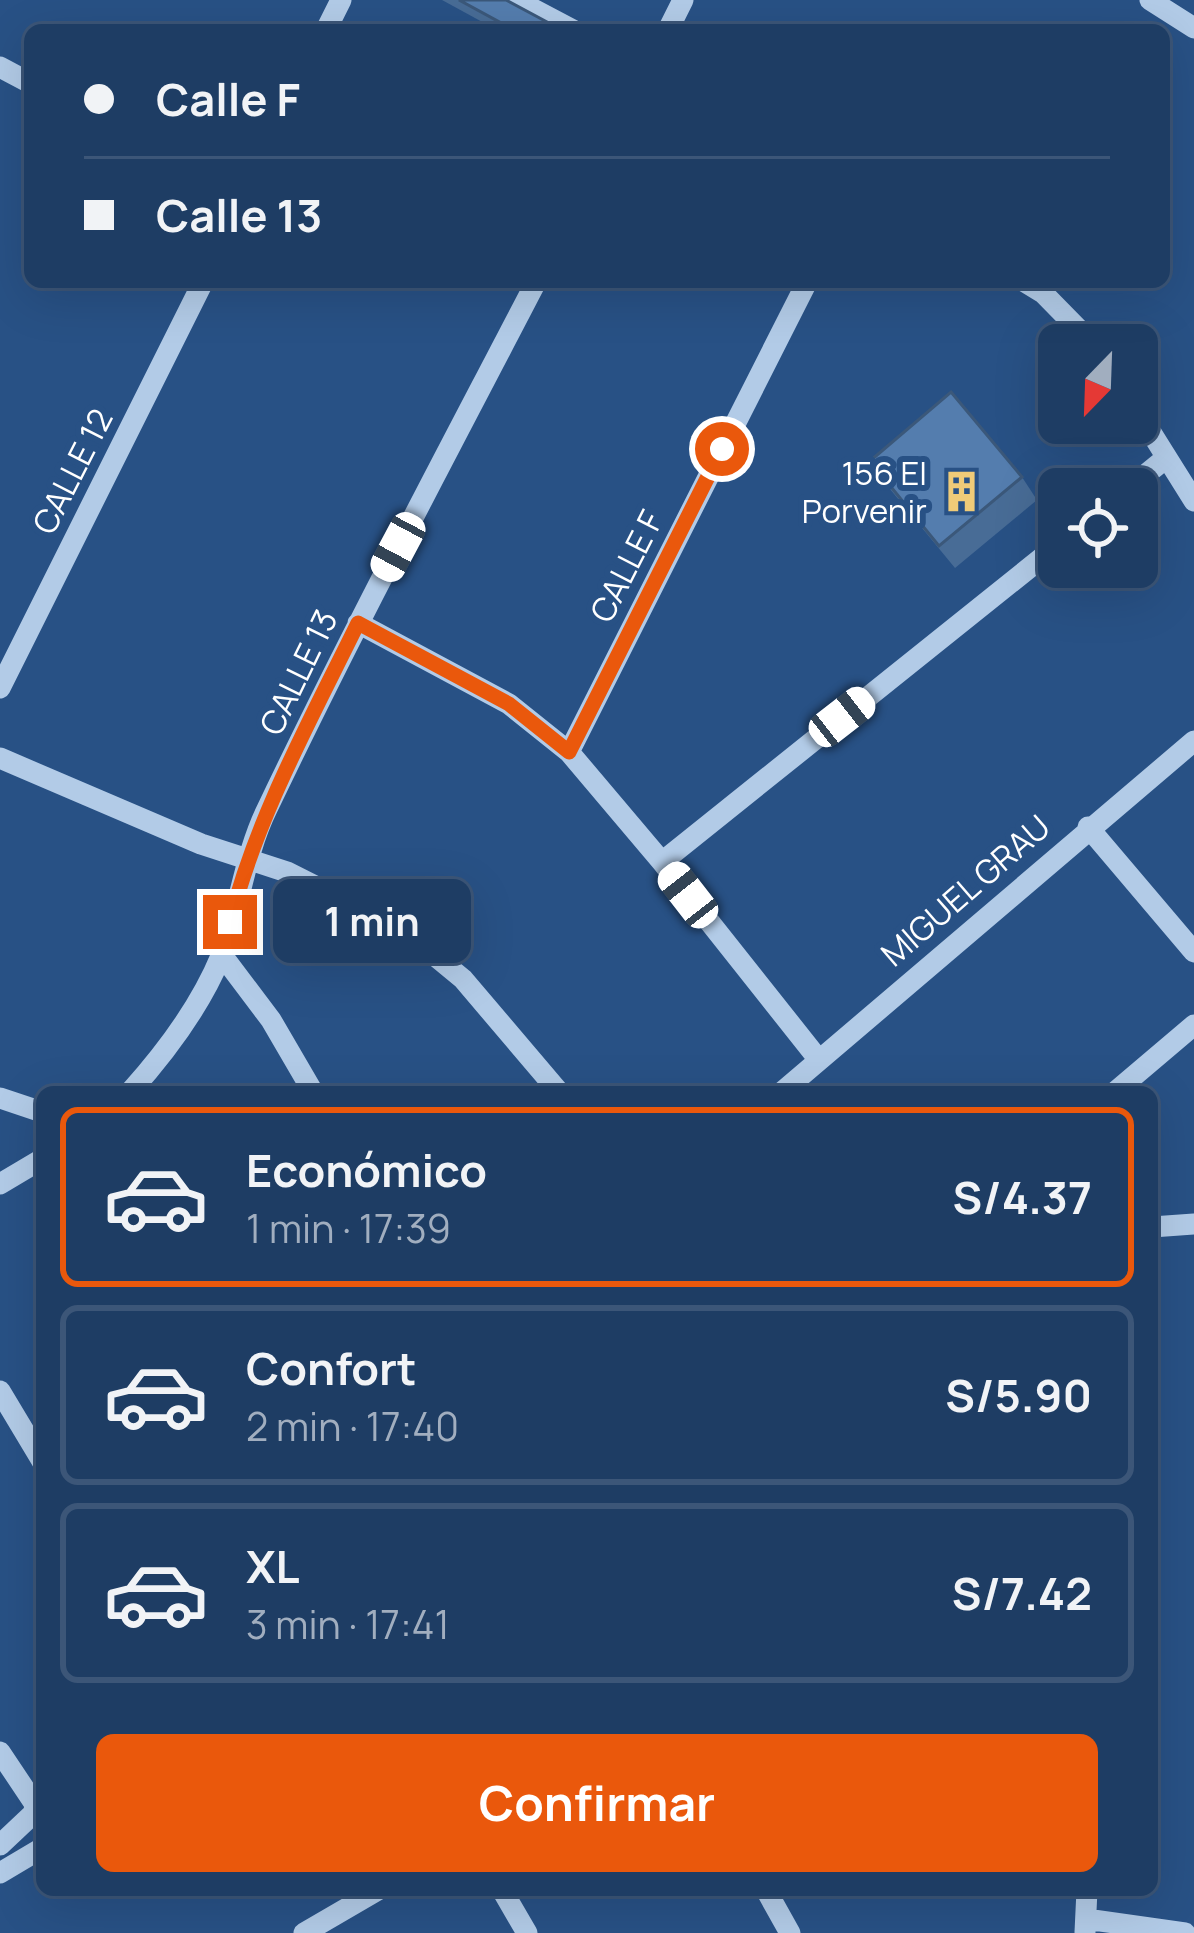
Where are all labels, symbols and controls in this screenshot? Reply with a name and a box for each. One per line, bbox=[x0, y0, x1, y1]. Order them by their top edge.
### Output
text: Calle F bbox=[156, 68, 300, 130]
text: Calle 13 bbox=[156, 184, 322, 246]
north arrow bbox=[1038, 324, 1158, 444]
map controls bbox=[1038, 324, 1158, 588]
street label: CALLE 12 bbox=[21, 401, 123, 541]
route start bbox=[695, 422, 749, 476]
place label: 156 El Porvenir bbox=[802, 450, 927, 533]
building icon: 156 El Porvenir bbox=[938, 468, 984, 514]
button: locate bbox=[1038, 468, 1158, 588]
street label: CALLE F bbox=[579, 503, 673, 629]
car bbox=[365, 507, 431, 587]
street label: CALLE 13 bbox=[248, 602, 348, 742]
car bbox=[803, 681, 881, 753]
street label: MIGUEL GRAU bbox=[871, 804, 1059, 976]
car bbox=[652, 856, 724, 934]
callout: 1 min bbox=[272, 880, 470, 964]
text: 1 min bbox=[324, 894, 420, 948]
route end bbox=[203, 895, 257, 949]
text: Económico bbox=[246, 1139, 487, 1201]
icon: car bbox=[102, 1143, 210, 1251]
text: S/4.37 bbox=[953, 1166, 1092, 1228]
text: 1 min · 17:39 bbox=[246, 1201, 451, 1255]
text: Confort bbox=[246, 1337, 417, 1399]
icon: car bbox=[102, 1341, 210, 1449]
text: S/5.90 bbox=[945, 1364, 1092, 1426]
text: 2 min · 17:40 bbox=[246, 1399, 459, 1453]
text: XL bbox=[246, 1535, 300, 1597]
icon: car bbox=[102, 1539, 210, 1647]
text: S/7.42 bbox=[952, 1562, 1092, 1624]
text: 3 min · 17:41 bbox=[246, 1597, 450, 1651]
button: Confirmar bbox=[96, 1734, 1098, 1872]

